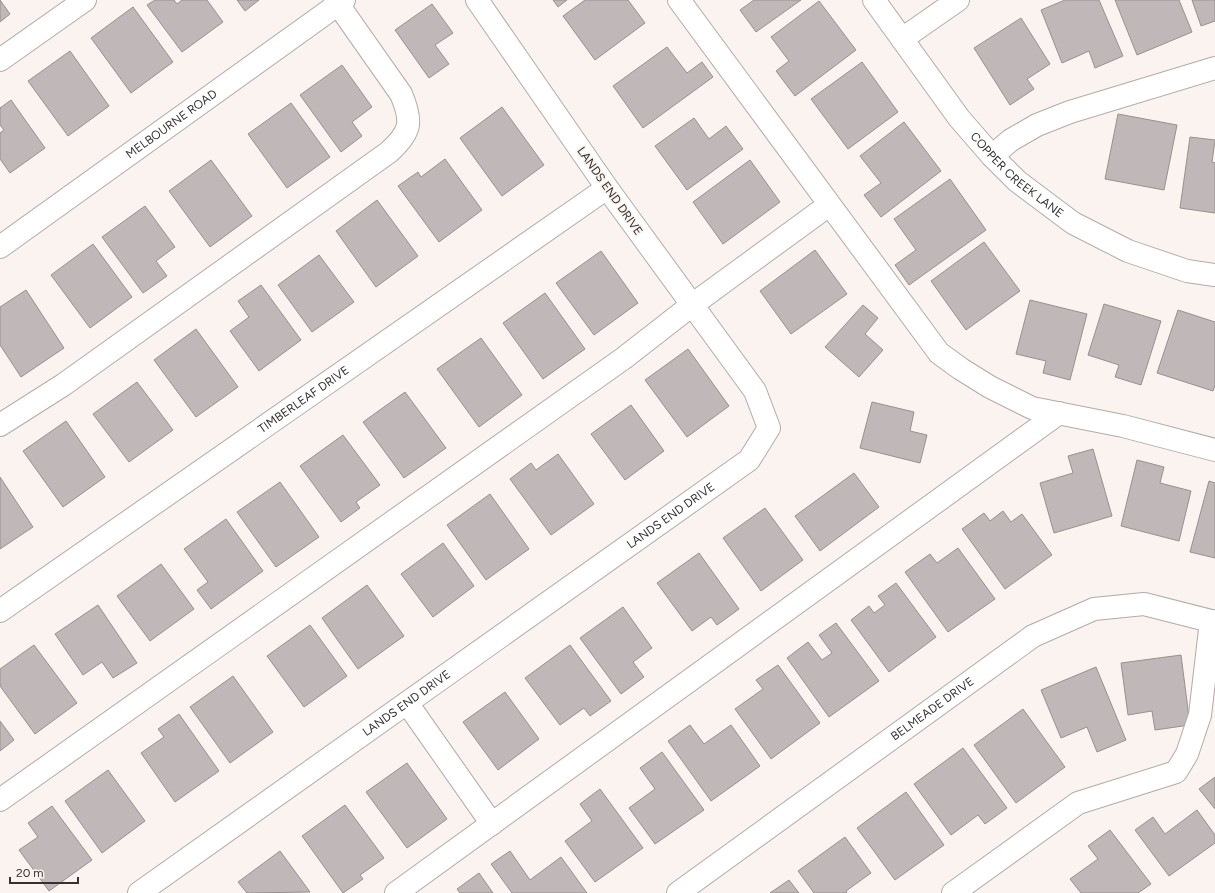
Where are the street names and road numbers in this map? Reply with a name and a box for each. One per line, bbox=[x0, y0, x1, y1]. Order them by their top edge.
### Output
street label: MELBOURNE ROAD bbox=[123, 87, 220, 161]
street label: COPPER CREEK LANE bbox=[968, 129, 1066, 220]
street label: LANDS END DRIVE bbox=[574, 144, 646, 238]
street label: TIMBERLEAF DRIVE bbox=[255, 363, 352, 436]
street label: LANDS END DRIVE bbox=[624, 480, 717, 552]
street label: LANDS END DRIVE bbox=[360, 667, 453, 739]
street label: BELMEADE DRIVE bbox=[888, 674, 977, 744]

